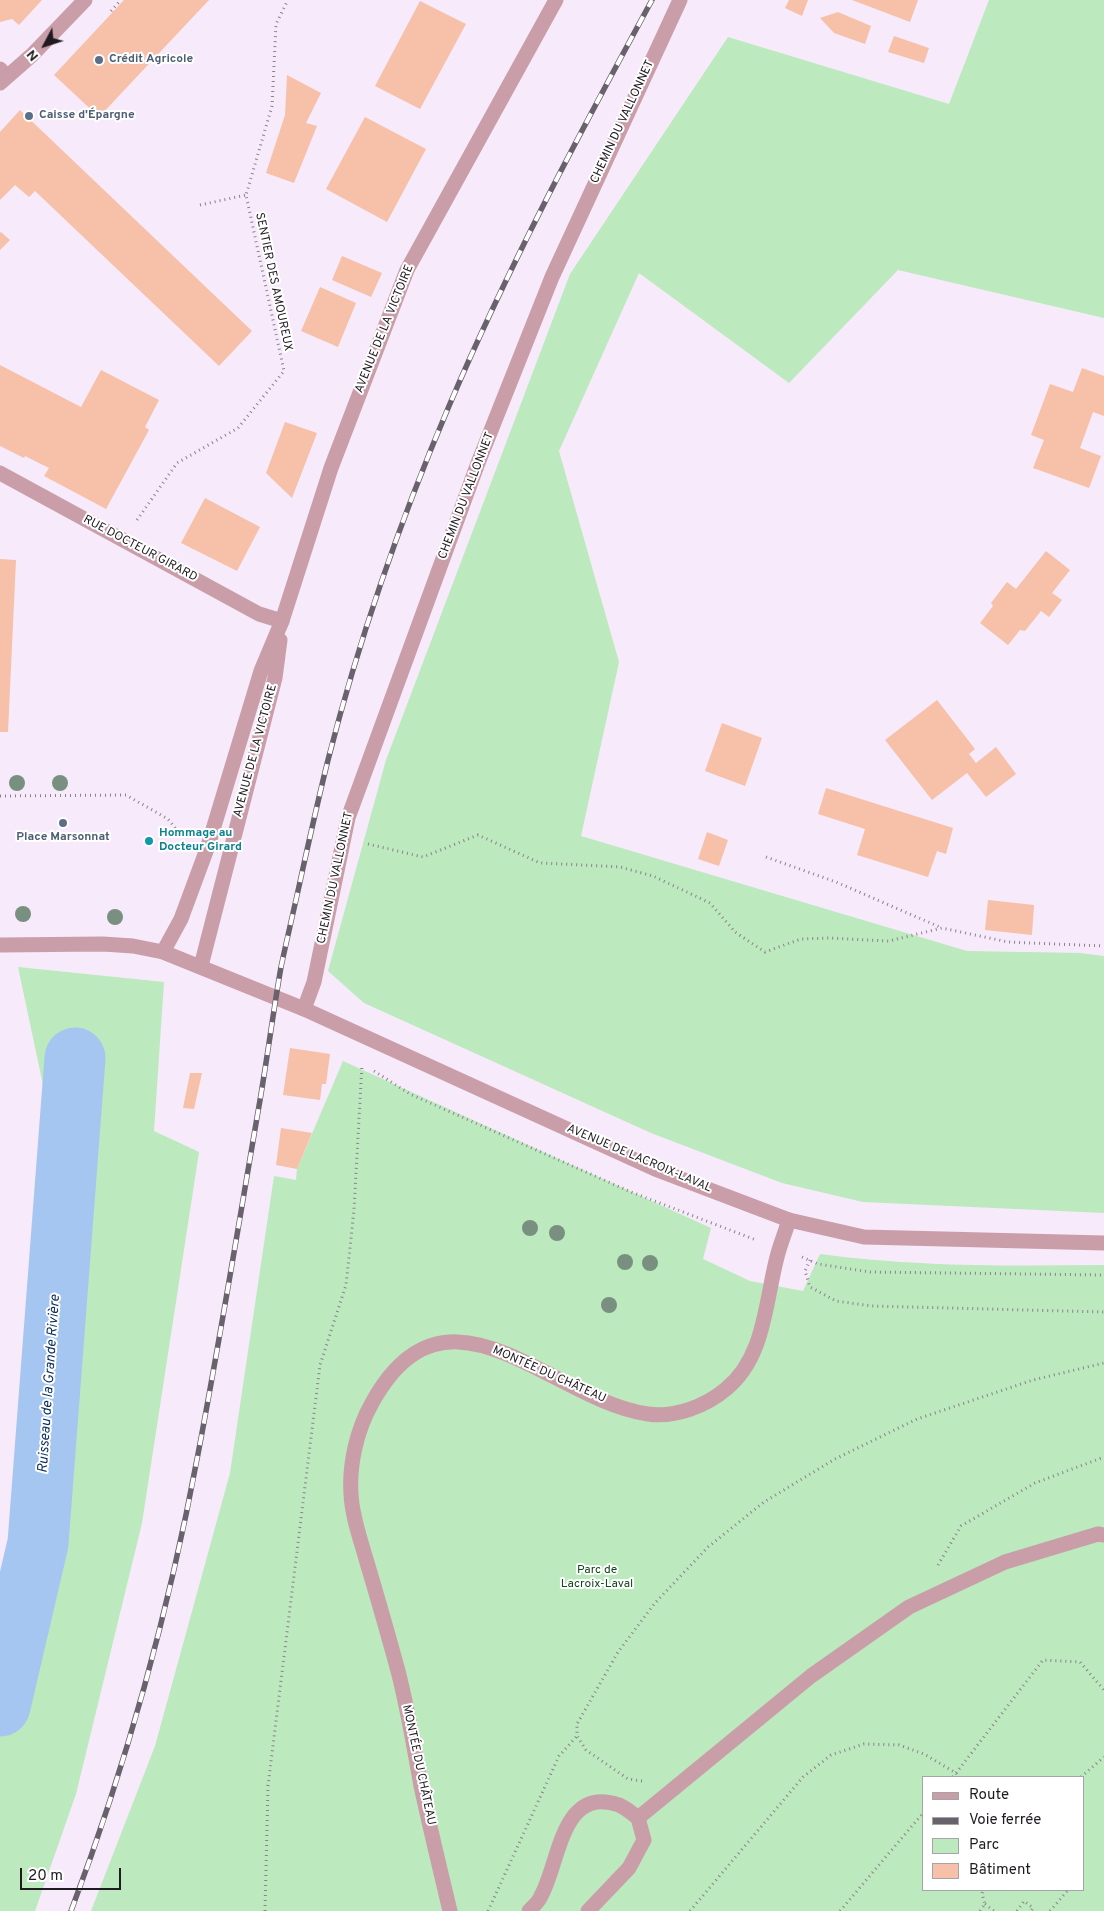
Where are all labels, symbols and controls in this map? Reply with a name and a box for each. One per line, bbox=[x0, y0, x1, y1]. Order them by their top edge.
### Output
north arrow bbox=[20, 20, 70, 70]
text: N bbox=[23, 46, 43, 64]
place label: Crédit Agricole bbox=[109, 53, 193, 67]
marker: Crédit Agricole bbox=[93, 54, 105, 66]
street label: CHEMIN DU VALLONNET bbox=[588, 58, 658, 186]
place label: Caisse d'Épargne bbox=[39, 109, 135, 123]
marker: Caisse d'Épargne bbox=[23, 110, 35, 122]
street label: SENTIER DES AMOUREUX bbox=[251, 211, 295, 353]
street label: AVENUE DE LA VICTOIRE bbox=[353, 263, 417, 395]
street label: CHEMIN DU VALLONNET bbox=[436, 431, 498, 561]
street label: RUE DOCTEUR GIRARD bbox=[80, 513, 200, 585]
street label: AVENUE DE LA VICTOIRE bbox=[231, 683, 281, 819]
street label: CHEMIN DU VALLONNET bbox=[315, 811, 357, 945]
marker: Place Marsonnat bbox=[57, 817, 69, 829]
place label: Hommage au Docteur Girard bbox=[159, 827, 242, 855]
place label: Place Marsonnat bbox=[16, 831, 110, 845]
marker: Hommage au Docteur Girard bbox=[143, 835, 155, 847]
street label: AVENUE DE LACROIX-LAVAL bbox=[564, 1122, 714, 1196]
water label: Ruisseau de la Grande Rivière bbox=[35, 1294, 65, 1474]
street label: MONTÉE DU CHÂTEAU bbox=[490, 1343, 608, 1407]
park label: Parc de Lacroix-Laval bbox=[561, 1564, 633, 1592]
street label: MONTÉE DU CHÂTEAU bbox=[398, 1703, 438, 1827]
legend bbox=[922, 1776, 1084, 1891]
text: Route bbox=[969, 1786, 1009, 1805]
text: Voie ferrée bbox=[969, 1811, 1041, 1830]
text: Parc bbox=[969, 1836, 999, 1855]
scale bar bbox=[22, 1858, 124, 1890]
text: Bâtiment bbox=[969, 1861, 1031, 1880]
text: 20 m bbox=[28, 1867, 63, 1886]

